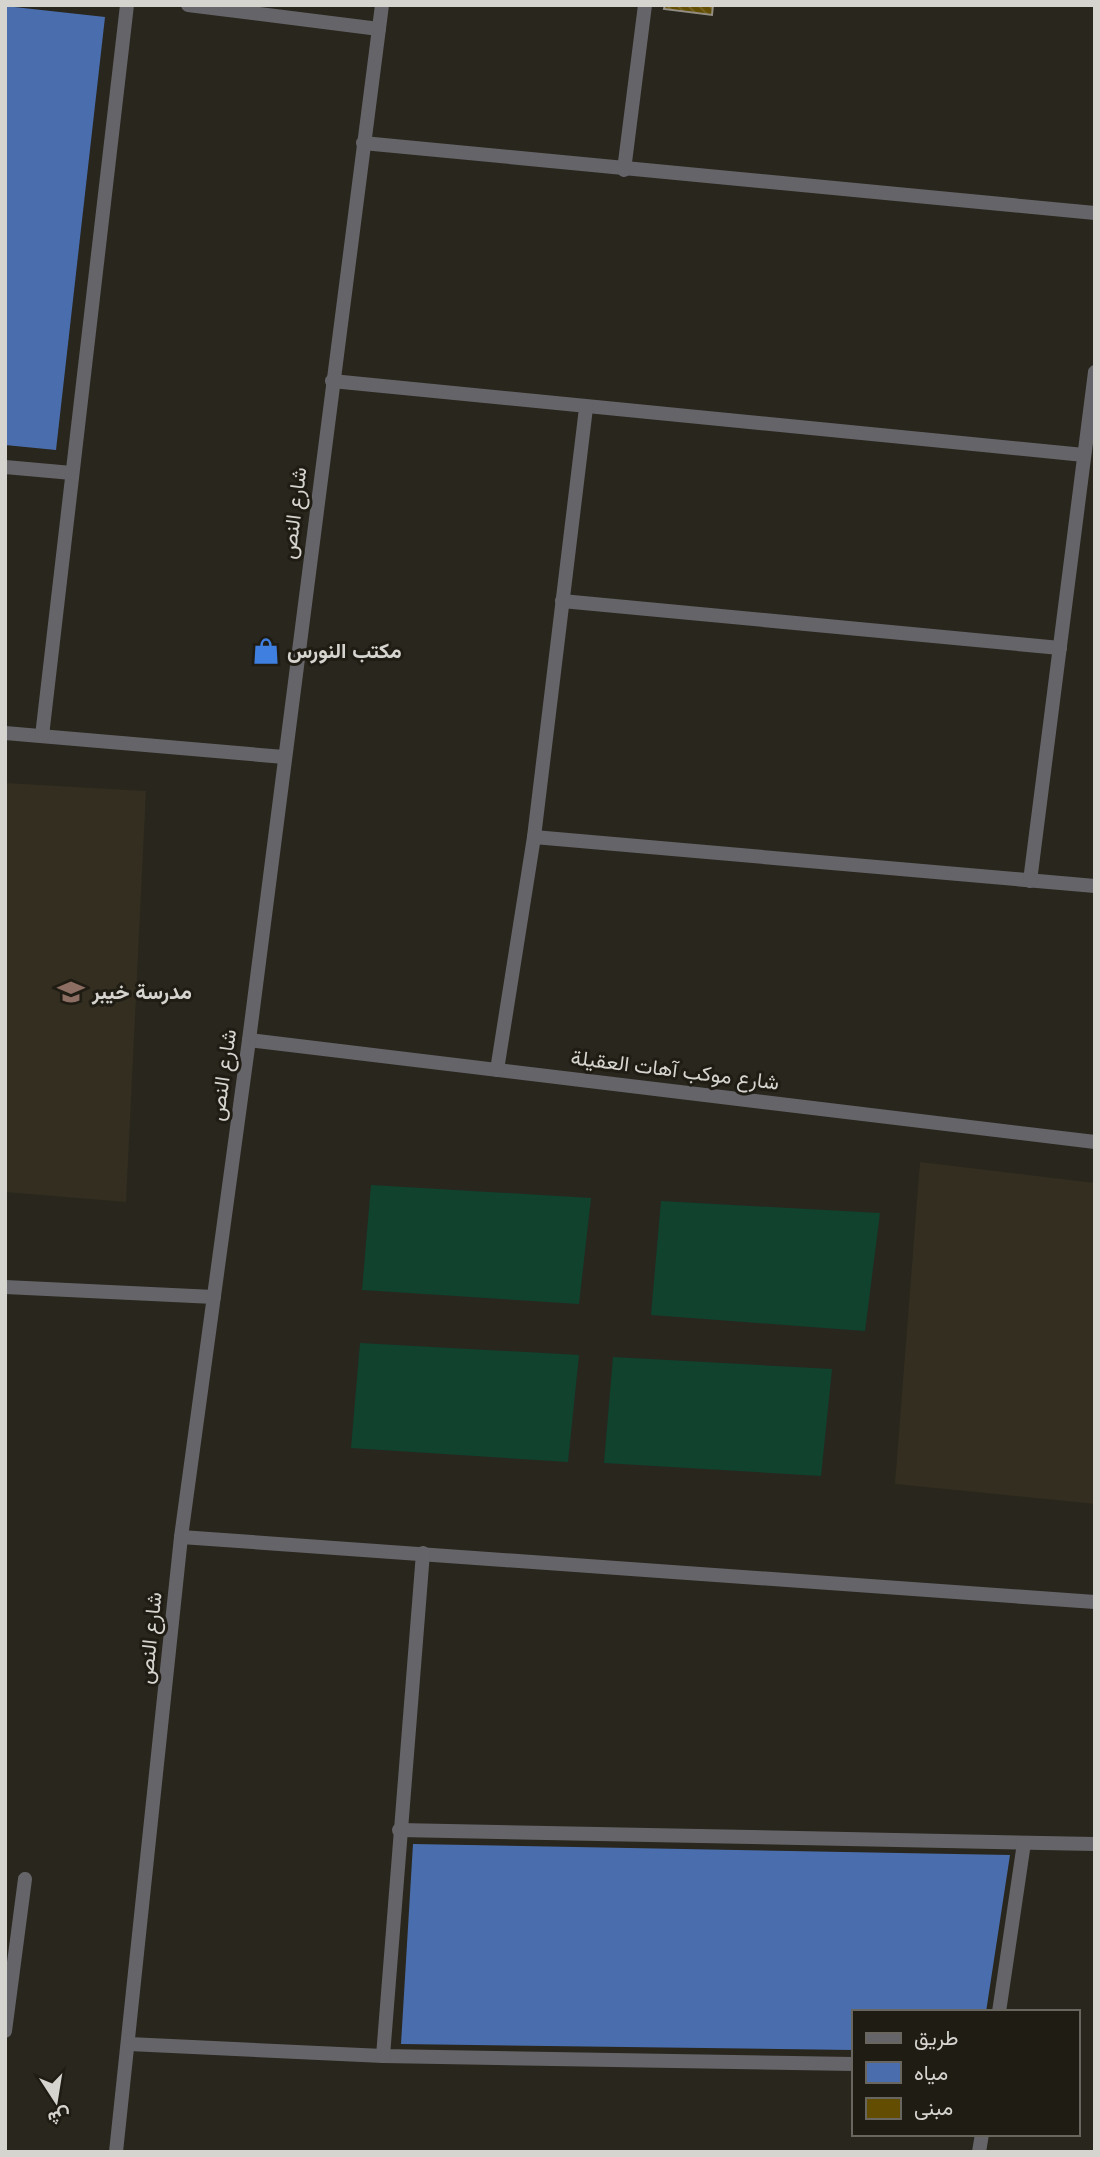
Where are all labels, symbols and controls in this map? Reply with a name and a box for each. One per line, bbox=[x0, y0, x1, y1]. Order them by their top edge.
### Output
street label: شارع النص bbox=[274, 465, 314, 561]
shop icon: مكتب النورس bbox=[251, 636, 281, 666]
place label: مكتب النورس bbox=[287, 637, 402, 665]
school or university icon: مدرسة خيبر bbox=[56, 977, 86, 1007]
place label: مدرسة خيبر bbox=[91, 978, 192, 1006]
street label: شارع النص bbox=[203, 1027, 243, 1123]
street label: شارع موكب آهات العقيلة bbox=[569, 1043, 781, 1097]
street label: شارع النص bbox=[131, 1591, 169, 1685]
legend bbox=[852, 2010, 1079, 2136]
text: طريق bbox=[914, 2024, 959, 2052]
text: مياه bbox=[914, 2059, 948, 2087]
north arrow bbox=[21, 2066, 91, 2136]
text: مبنى bbox=[914, 2094, 953, 2122]
text: ش bbox=[45, 2102, 73, 2132]

